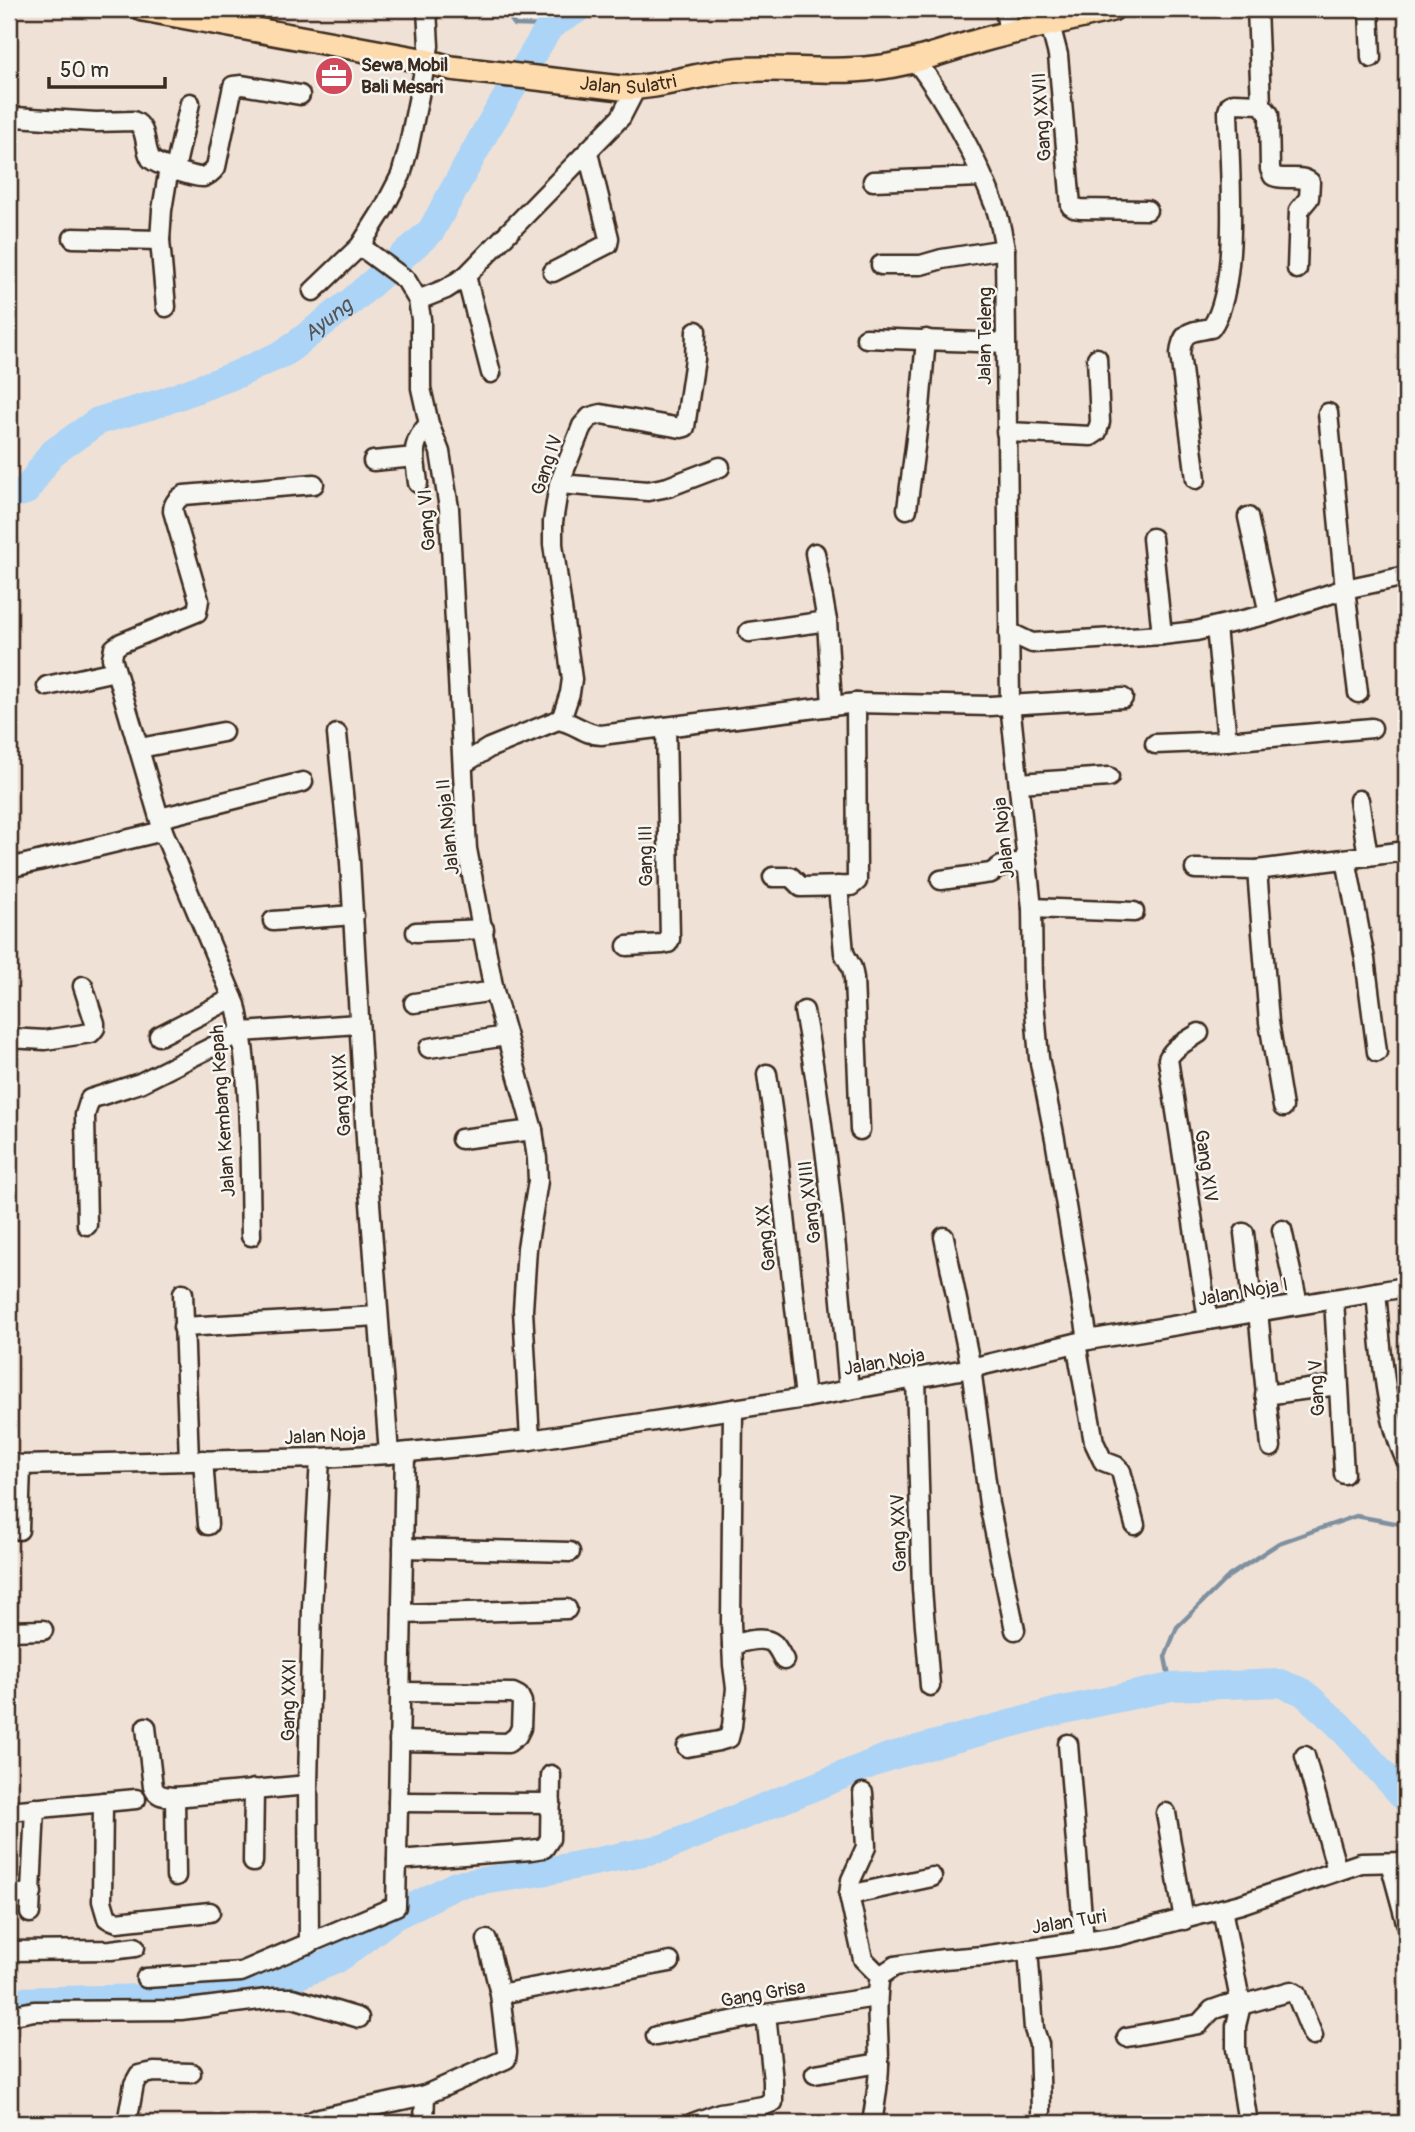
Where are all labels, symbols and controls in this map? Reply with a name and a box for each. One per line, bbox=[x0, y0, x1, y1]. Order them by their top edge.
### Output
scale bar bbox=[49, 46, 164, 90]
place label: Sewa Mobil Bali Mesari bbox=[361, 53, 448, 99]
office icon: Sewa Mobil Bali Mesari bbox=[313, 55, 355, 97]
text: 50 m bbox=[60, 57, 109, 84]
street label: Jalan Sulatri bbox=[579, 69, 678, 100]
street label: Gang XXVII bbox=[1027, 72, 1057, 162]
street label: Jalan Teleng bbox=[973, 287, 997, 385]
water label: Ayung bbox=[298, 291, 359, 347]
street label: Gang IV bbox=[526, 432, 568, 498]
street label: Gang VI bbox=[413, 488, 441, 552]
street label: Jalan Noja II bbox=[431, 778, 465, 876]
street label: Jalan Noja bbox=[988, 796, 1020, 880]
street label: Gang III bbox=[633, 825, 659, 887]
street label: Jalan Kembang Kepah bbox=[205, 1024, 241, 1198]
street label: Gang XXIX bbox=[327, 1053, 357, 1137]
street label: Gang XIV bbox=[1189, 1128, 1223, 1204]
street label: Gang XVIII bbox=[793, 1159, 827, 1245]
street label: Gang XX bbox=[751, 1204, 781, 1272]
street label: Jalan Noja I bbox=[1196, 1272, 1290, 1312]
street label: Jalan Noja bbox=[842, 1343, 927, 1381]
street label: Gang V bbox=[1304, 1359, 1330, 1417]
street label: Jalan Noja bbox=[283, 1422, 367, 1450]
street label: Gang XXV bbox=[886, 1493, 912, 1573]
street label: Gang XXXI bbox=[276, 1658, 302, 1742]
street label: Jalan Turi bbox=[1030, 1904, 1108, 1940]
street label: Gang Grisa bbox=[719, 1975, 807, 2013]

